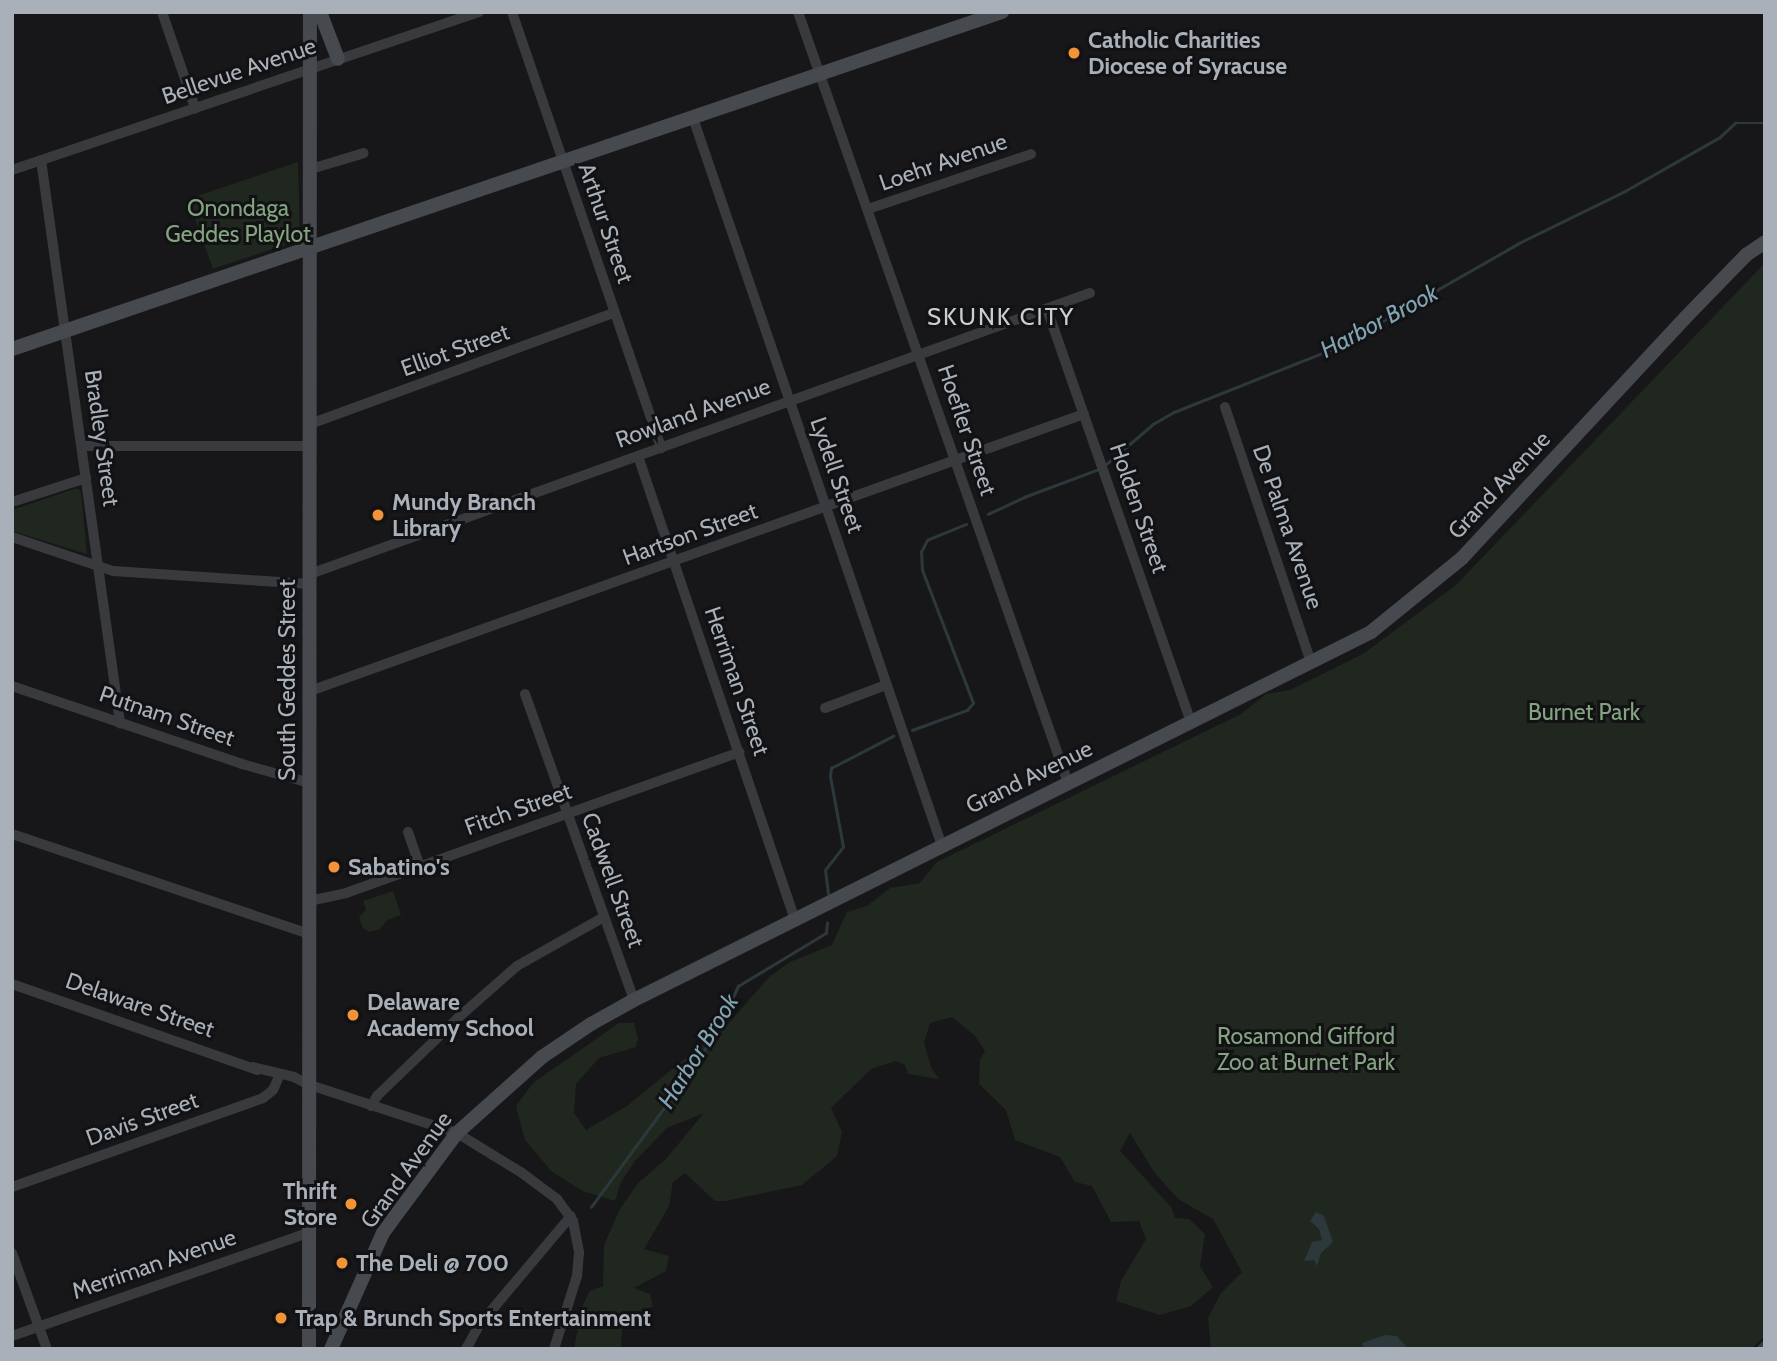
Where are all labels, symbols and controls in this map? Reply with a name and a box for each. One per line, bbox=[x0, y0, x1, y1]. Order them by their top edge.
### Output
place label: Catholic Charities Diocese of Syracuse bbox=[1088, 26, 1287, 80]
street label: Bellevue Avenue bbox=[158, 32, 320, 110]
marker: Catholic Charities Diocese of Syracuse bbox=[1066, 45, 1082, 61]
street label: Loehr Avenue bbox=[875, 127, 1011, 197]
street label: Arthur Street bbox=[573, 159, 639, 287]
park label: Onondaga Geddes Playlot bbox=[165, 194, 311, 248]
water label: Harbor Brook bbox=[1315, 278, 1443, 364]
district label: SKUNK CITY bbox=[928, 303, 1074, 331]
street label: Elliot Street bbox=[397, 318, 513, 382]
street label: Hoefler Street bbox=[932, 361, 1002, 499]
street label: Bradley Street bbox=[79, 368, 125, 508]
street label: Rowland Avenue bbox=[612, 372, 774, 454]
street label: Lydell Street bbox=[804, 413, 870, 537]
street label: Grand Avenue bbox=[1442, 425, 1556, 545]
street label: Holden Street bbox=[1104, 439, 1174, 577]
street label: De Palma Avenue bbox=[1247, 441, 1329, 613]
place label: Mundy Branch Library bbox=[392, 488, 536, 542]
street label: Hartson Street bbox=[619, 497, 761, 571]
marker: Mundy Branch Library bbox=[370, 507, 386, 523]
street label: South Geddes Street bbox=[273, 579, 301, 781]
street label: Herriman Street bbox=[699, 603, 775, 759]
street label: Putnam Street bbox=[96, 680, 238, 752]
park label: Burnet Park bbox=[1528, 698, 1640, 726]
street label: Grand Avenue bbox=[961, 735, 1097, 819]
street label: Fitch Street bbox=[461, 777, 575, 841]
street label: Cadwell Street bbox=[576, 809, 650, 951]
place label: Sabatino's bbox=[348, 853, 450, 881]
marker: Sabatino's bbox=[326, 859, 342, 875]
street label: Delaware Street bbox=[62, 967, 218, 1043]
place label: Delaware Academy School bbox=[367, 988, 534, 1042]
water label: Harbor Brook bbox=[652, 989, 744, 1113]
marker: Delaware Academy School bbox=[345, 1007, 361, 1023]
park label: Rosamond Gifford Zoo at Burnet Park bbox=[1217, 1022, 1395, 1076]
street label: Davis Street bbox=[82, 1086, 202, 1152]
street label: Grand Avenue bbox=[355, 1106, 457, 1234]
place label: Thrift Store bbox=[283, 1177, 337, 1231]
marker: Thrift Store bbox=[343, 1196, 359, 1212]
street label: Merriman Avenue bbox=[68, 1223, 240, 1305]
place label: The Deli @ 700 bbox=[356, 1249, 509, 1277]
marker: The Deli @ 700 bbox=[334, 1255, 350, 1271]
place label: Trap & Brunch Sports Entertainment bbox=[295, 1304, 651, 1332]
marker: Trap & Brunch Sports Entertainment bbox=[273, 1310, 289, 1326]

